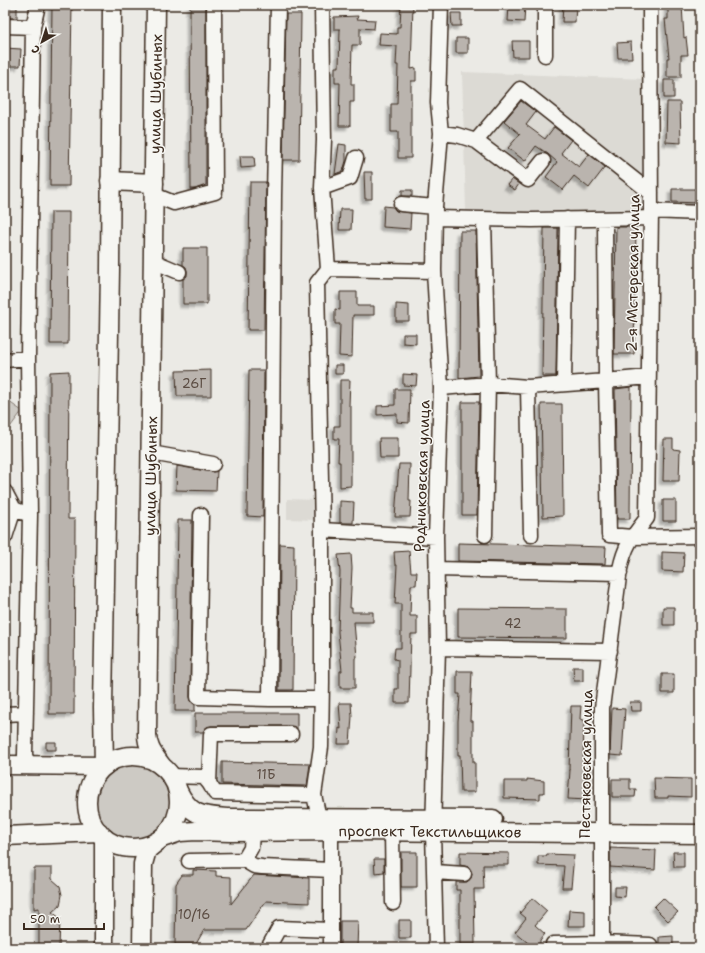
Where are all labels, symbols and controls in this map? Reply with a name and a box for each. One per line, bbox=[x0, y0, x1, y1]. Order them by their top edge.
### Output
north arrow bbox=[22, 22, 62, 62]
street label: улица Шубиных bbox=[145, 34, 167, 154]
text: С bbox=[28, 41, 43, 57]
street label: 2-я Мстерская улица bbox=[622, 193, 644, 352]
house number: 26Г bbox=[182, 375, 206, 392]
street label: Родниковская улица bbox=[409, 399, 435, 553]
street label: улица Шубиных bbox=[140, 416, 162, 536]
house number: 42 bbox=[504, 615, 522, 632]
street label: Пестяковская улица bbox=[575, 689, 597, 839]
house number: 11Б bbox=[256, 766, 276, 783]
street label: проспект Текстильщиков bbox=[338, 821, 522, 842]
scale bar bbox=[24, 905, 104, 931]
house number: 10/16 bbox=[178, 906, 210, 923]
text: 50 m bbox=[30, 911, 60, 927]

